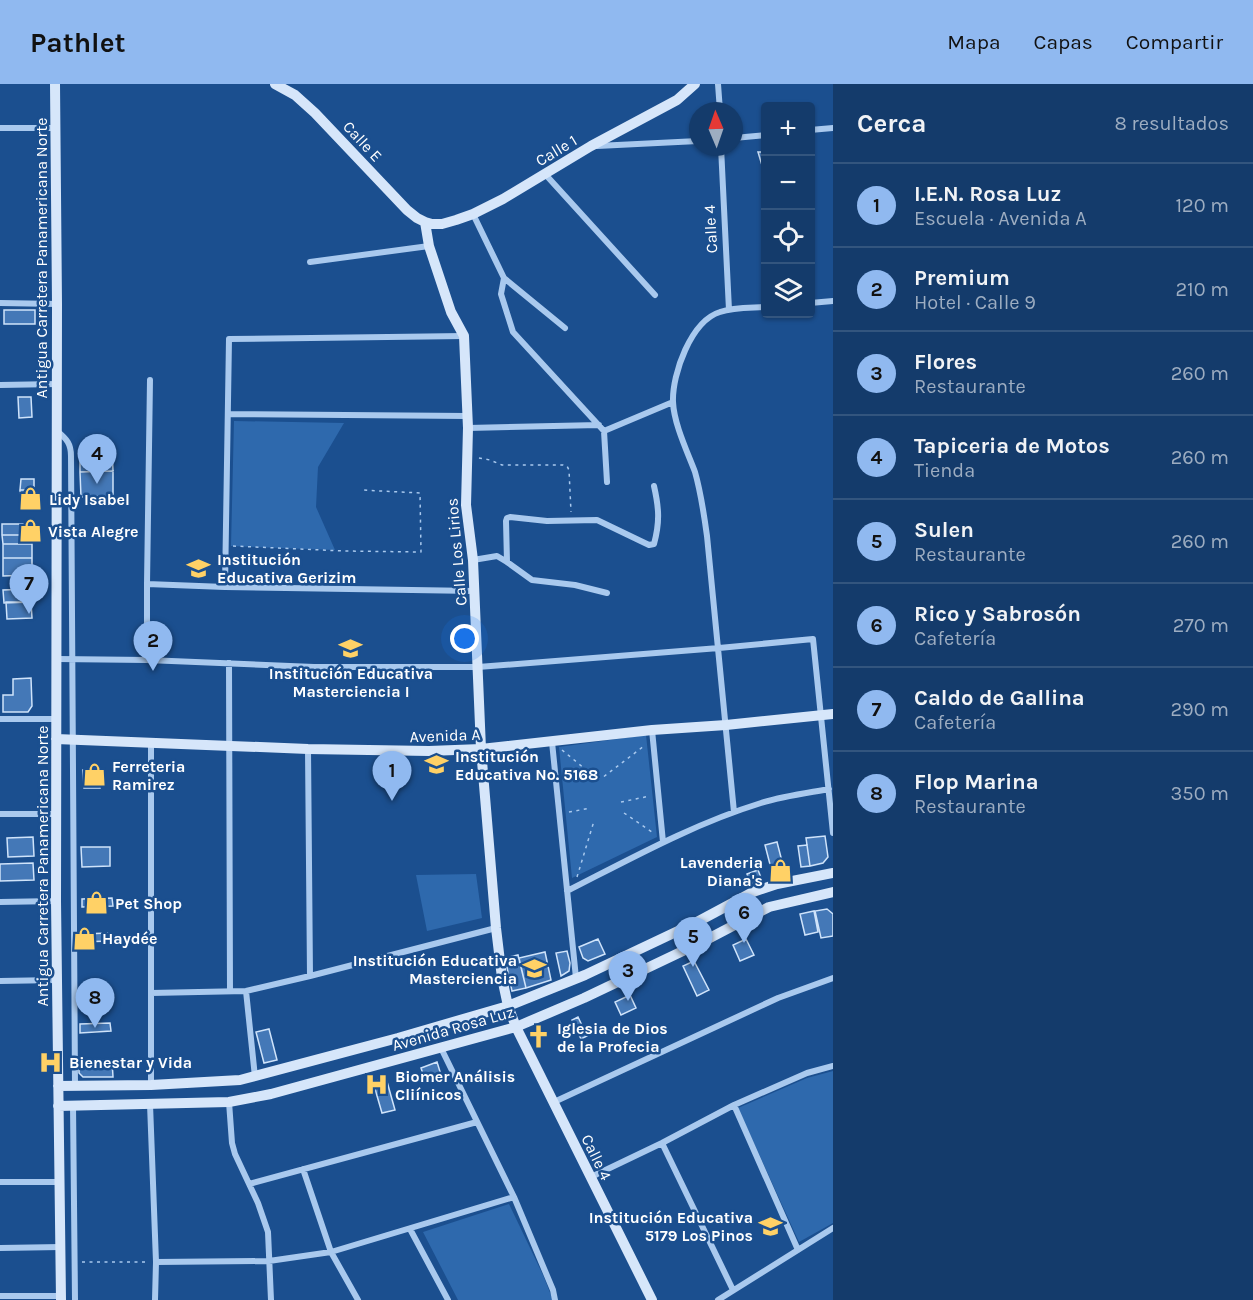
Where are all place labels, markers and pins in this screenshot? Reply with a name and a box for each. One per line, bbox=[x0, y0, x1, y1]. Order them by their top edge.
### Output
pin: 4 bbox=[78, 434, 116, 484]
shop icon: Lidy Isabel bbox=[18, 486, 44, 512]
place label: Lidy Isabel bbox=[49, 490, 130, 509]
shop icon: Vista Alegre bbox=[17, 518, 43, 544]
place label: Vista Alegre bbox=[48, 522, 138, 541]
place label: Institución Educativa Gerizim bbox=[217, 550, 357, 587]
school or university icon: Institución Educativa Gerizim bbox=[186, 555, 212, 581]
pin: 7 bbox=[9, 564, 48, 614]
pin: 2 bbox=[134, 622, 172, 671]
school or university icon: Institución Educativa Masterciencia I bbox=[338, 635, 364, 661]
place label: Institución Educativa Masterciencia I bbox=[269, 664, 433, 701]
place label: Institución Educativa No. 5168 bbox=[455, 747, 598, 784]
pin: 1 bbox=[372, 752, 412, 801]
school or university icon: Institución Educativa No. 5168 bbox=[424, 752, 450, 778]
place label: Ferreteria Ramirez bbox=[112, 757, 185, 794]
shop icon: Ferreteria Ramirez bbox=[81, 762, 107, 788]
place label: Lavenderia Diana's bbox=[680, 853, 763, 890]
shop icon: Lavenderia Diana's bbox=[768, 858, 794, 884]
shop icon: Pet Shop bbox=[84, 890, 110, 916]
place label: Pet Shop bbox=[115, 894, 182, 913]
pin: 6 bbox=[724, 894, 764, 943]
pin: 5 bbox=[674, 918, 712, 967]
shop icon: Haydée bbox=[71, 925, 97, 951]
place label: Haydée bbox=[102, 929, 158, 948]
place label: Institución Educativa Masterciencia bbox=[353, 951, 517, 988]
pin: 3 bbox=[608, 952, 648, 1001]
school or university icon: Institución Educativa Masterciencia bbox=[522, 956, 548, 982]
pin: 8 bbox=[76, 978, 115, 1028]
place label: Iglesia de Dios de la Profecia bbox=[557, 1019, 668, 1056]
church icon: Iglesia de Dios de la Profecia bbox=[526, 1024, 552, 1050]
hospital icon: Bienestar y Vida bbox=[38, 1049, 64, 1075]
place label: Bienestar y Vida bbox=[69, 1053, 192, 1072]
place label: Biomer Análisis Cliínicos bbox=[395, 1067, 515, 1104]
hospital icon: Biomer Análisis Cliínicos bbox=[364, 1072, 390, 1098]
place label: Institución Educativa 5179 Los Pinos bbox=[589, 1208, 753, 1245]
school or university icon: Institución Educativa 5179 Los Pinos bbox=[758, 1213, 784, 1239]

